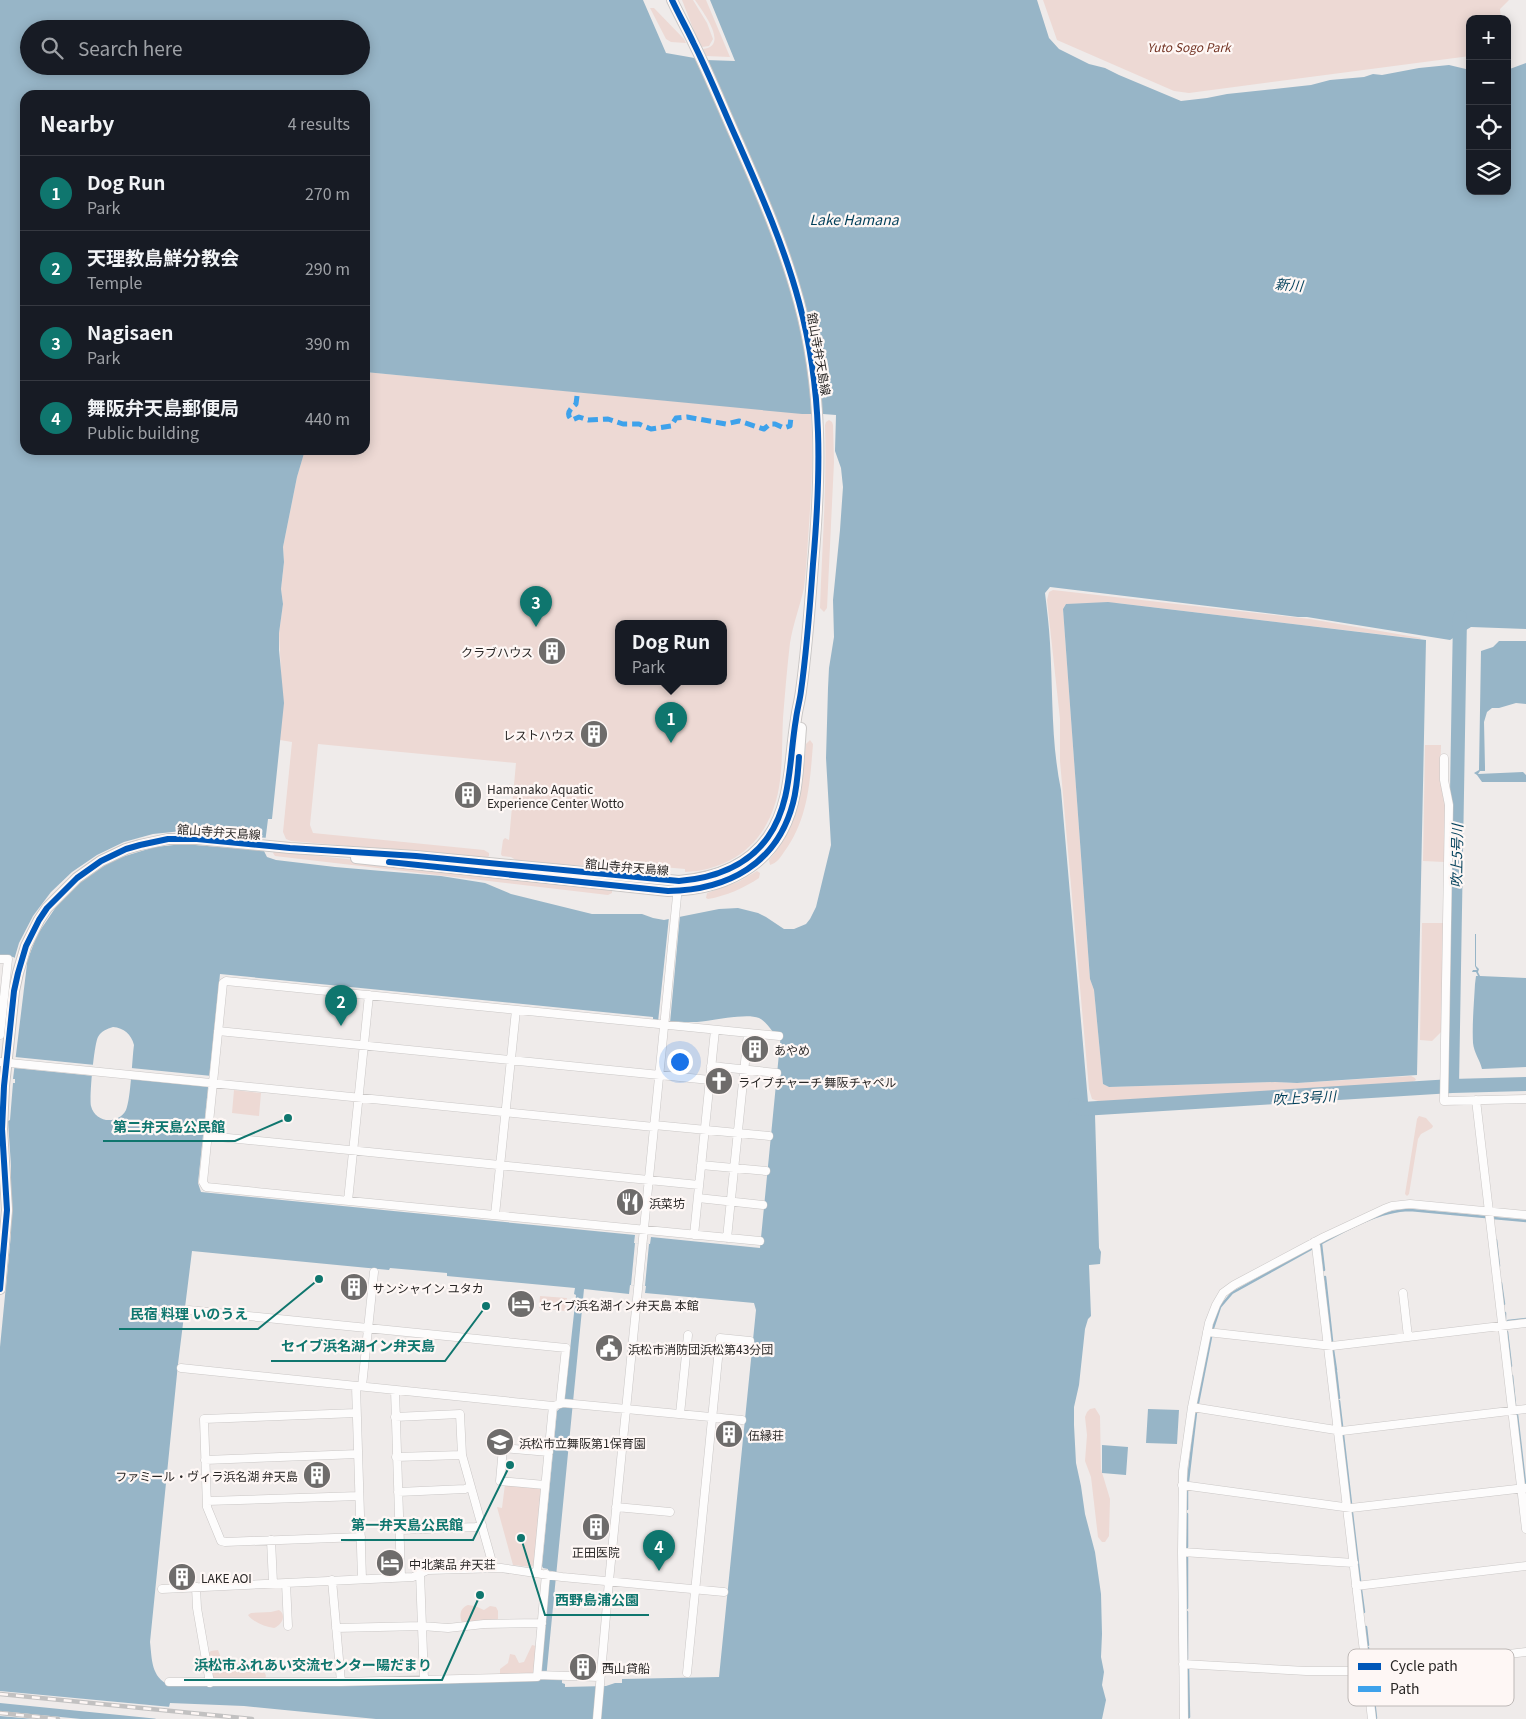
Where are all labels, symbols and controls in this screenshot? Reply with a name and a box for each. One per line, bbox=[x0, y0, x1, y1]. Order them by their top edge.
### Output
map controls bbox=[1466, 15, 1511, 195]
button: + bbox=[1466, 15, 1511, 60]
search box bbox=[20, 20, 370, 75]
icon: search bbox=[38, 34, 66, 62]
text: Search here bbox=[78, 34, 182, 61]
park label: Yuto Sogo Park bbox=[1147, 38, 1232, 55]
button: − bbox=[1466, 60, 1511, 105]
button: locate bbox=[1466, 105, 1511, 150]
text: Nearby bbox=[40, 108, 114, 138]
text: 4 results bbox=[288, 111, 350, 135]
button: layers bbox=[1466, 150, 1511, 195]
text: Dog Run bbox=[87, 168, 165, 195]
text: 1 bbox=[51, 181, 61, 205]
text: 270 m bbox=[305, 181, 350, 205]
text: Park bbox=[87, 195, 120, 219]
water label: Lake Hamana bbox=[809, 209, 900, 229]
text: 天理教島鮮分教会 bbox=[87, 243, 239, 270]
text: 2 bbox=[51, 256, 61, 280]
text: 290 m bbox=[305, 256, 350, 280]
text: Temple bbox=[87, 270, 142, 294]
water label: 新川 bbox=[1274, 273, 1306, 295]
street label: 舘山寺弁天島線 bbox=[804, 311, 836, 397]
text: Nagisaen bbox=[87, 318, 173, 345]
text: 3 bbox=[51, 331, 61, 355]
text: 390 m bbox=[305, 331, 350, 355]
text: Park bbox=[87, 345, 120, 369]
text: 舞阪弁天島郵便局 bbox=[87, 393, 239, 420]
text: 4 bbox=[51, 406, 61, 430]
text: 440 m bbox=[305, 406, 350, 430]
text: Public building bbox=[87, 420, 199, 444]
pin: 3 bbox=[520, 586, 552, 627]
popup bbox=[615, 620, 727, 685]
text: Dog Run bbox=[632, 627, 710, 654]
building icon: クラブハウス bbox=[537, 636, 567, 666]
place label: クラブハウス bbox=[461, 643, 533, 660]
text: Park bbox=[632, 654, 665, 678]
pin: 1 bbox=[655, 702, 687, 743]
building icon: レストハウス bbox=[579, 719, 609, 749]
place label: レストハウス bbox=[503, 726, 575, 743]
building icon: Hamanako Aquatic Experience Center Wotto bbox=[453, 780, 483, 810]
place label: Hamanako Aquatic Experience Center Wotto bbox=[487, 780, 624, 811]
street label: 舘山寺弁天島線 bbox=[177, 820, 261, 842]
water label: 吹上5号川 bbox=[1445, 822, 1467, 888]
street label: 舘山寺弁天島線 bbox=[584, 854, 670, 878]
pin: 2 bbox=[325, 985, 357, 1026]
building icon: あやめ bbox=[740, 1034, 770, 1064]
place label: あやめ bbox=[774, 1041, 810, 1058]
your location bbox=[667, 1049, 693, 1075]
church icon: ライブチャーチ 舞阪チャペル bbox=[704, 1066, 734, 1096]
place label: ライブチャーチ 舞阪チャペル bbox=[738, 1073, 896, 1090]
water label: 吹上3号川 bbox=[1272, 1085, 1338, 1109]
callout: 第二弁天島公民館 bbox=[103, 1112, 235, 1141]
text: 第二弁天島公民館 bbox=[113, 1116, 225, 1136]
restaurant icon: 浜菜坊 bbox=[615, 1187, 645, 1217]
place label: 浜菜坊 bbox=[649, 1194, 685, 1211]
building icon: サンシャイン ユタカ bbox=[339, 1272, 369, 1302]
place label: サンシャイン ユタカ bbox=[373, 1279, 484, 1296]
hotel icon: セイブ浜名湖イン弁天島 本館 bbox=[506, 1289, 536, 1319]
place label: セイブ浜名湖イン弁天島 本館 bbox=[540, 1296, 699, 1313]
callout: 民宿 料理 いのうえ bbox=[119, 1300, 258, 1329]
text: 民宿 料理 いのうえ bbox=[130, 1303, 248, 1323]
callout: セイブ浜名湖イン弁天島 bbox=[271, 1332, 445, 1361]
public building icon: 浜松市消防団浜松第43分団 bbox=[594, 1333, 624, 1363]
text: セイブ浜名湖イン弁天島 bbox=[281, 1335, 435, 1355]
place label: 浜松市消防団浜松第43分団 bbox=[628, 1340, 773, 1357]
building icon: 伍縁荘 bbox=[714, 1419, 744, 1449]
place label: 伍縁荘 bbox=[748, 1426, 784, 1443]
school or university icon: 浜松市立舞阪第1保育園 bbox=[485, 1427, 515, 1457]
place label: 浜松市立舞阪第1保育園 bbox=[519, 1434, 646, 1451]
building icon: ファミール・ヴィラ浜名湖 弁天島 bbox=[302, 1460, 332, 1490]
place label: ファミール・ヴィラ浜名湖 弁天島 bbox=[115, 1467, 298, 1484]
callout: 第一弁天島公民館 bbox=[341, 1511, 473, 1540]
building icon: 正田医院 bbox=[581, 1512, 611, 1542]
text: 第一弁天島公民館 bbox=[351, 1514, 463, 1534]
pin: 4 bbox=[643, 1530, 675, 1571]
place label: 正田医院 bbox=[572, 1543, 620, 1560]
hotel icon: 中北薬品 弁天荘 bbox=[375, 1548, 405, 1578]
place label: 中北薬品 弁天荘 bbox=[409, 1555, 496, 1572]
building icon: LAKE AOI bbox=[167, 1562, 197, 1592]
place label: LAKE AOI bbox=[201, 1569, 252, 1586]
callout: 西野島浦公園 bbox=[545, 1586, 649, 1615]
text: 西野島浦公園 bbox=[555, 1589, 639, 1609]
legend bbox=[1348, 1649, 1514, 1706]
callout: 浜松市ふれあい交流センター陽だまり bbox=[184, 1651, 442, 1680]
building icon: 西山貸船 bbox=[568, 1652, 598, 1682]
text: 浜松市ふれあい交流センター陽だまり bbox=[194, 1654, 432, 1674]
text: Cycle path bbox=[1390, 1655, 1458, 1675]
place label: 西山貸船 bbox=[602, 1659, 650, 1676]
text: Path bbox=[1390, 1678, 1420, 1698]

